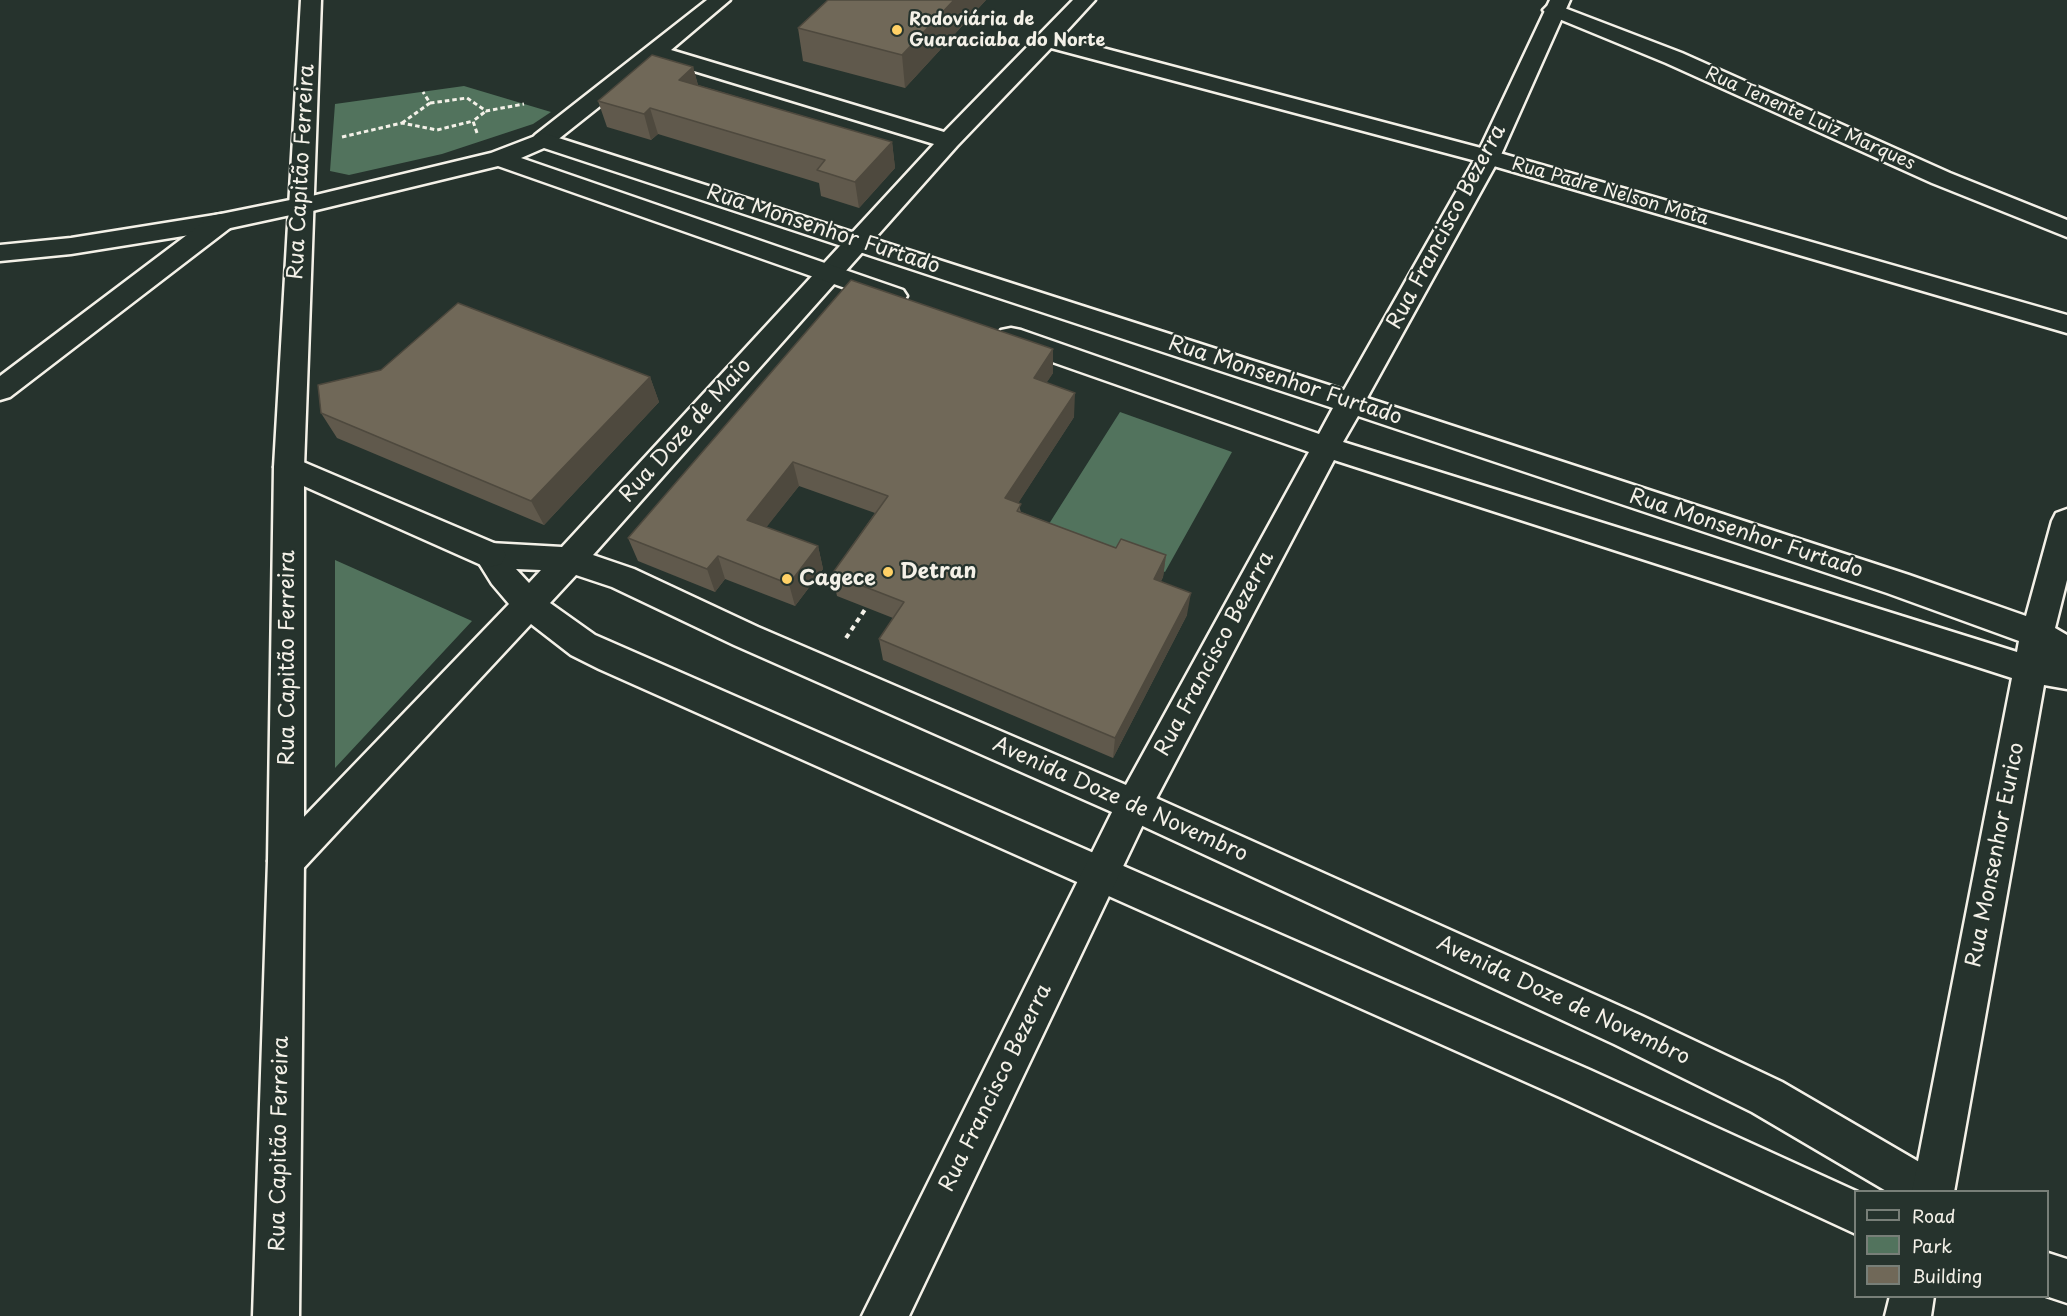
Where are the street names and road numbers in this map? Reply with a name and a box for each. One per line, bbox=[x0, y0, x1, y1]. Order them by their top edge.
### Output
street label: Rua Tenente Luiz Marques bbox=[1702, 63, 1918, 175]
street label: Rua Capitão Ferreira bbox=[284, 64, 320, 280]
street label: Rua Francisco Bezerra bbox=[1382, 120, 1512, 334]
street label: Rua Padre Nelson Mota bbox=[1509, 154, 1711, 230]
street label: Rua Monsenhor Furtado bbox=[703, 180, 943, 280]
street label: Rua Monsenhor Furtado bbox=[1165, 331, 1405, 431]
street label: Rua Doze de Maio bbox=[615, 354, 757, 508]
street label: Rua Monsenhor Furtado bbox=[1626, 484, 1866, 584]
street label: Rua Francisco Bezerra bbox=[1150, 547, 1280, 761]
street label: Rua Capitão Ferreira bbox=[275, 550, 301, 766]
street label: Avenida Doze de Novembro bbox=[989, 732, 1251, 868]
street label: Rua Monsenhor Eurico bbox=[1962, 740, 2030, 970]
street label: Avenida Doze de Novembro bbox=[1433, 931, 1693, 1071]
street label: Rua Francisco Bezerra bbox=[935, 980, 1057, 1196]
street label: Rua Capitão Ferreira bbox=[266, 1036, 294, 1252]

